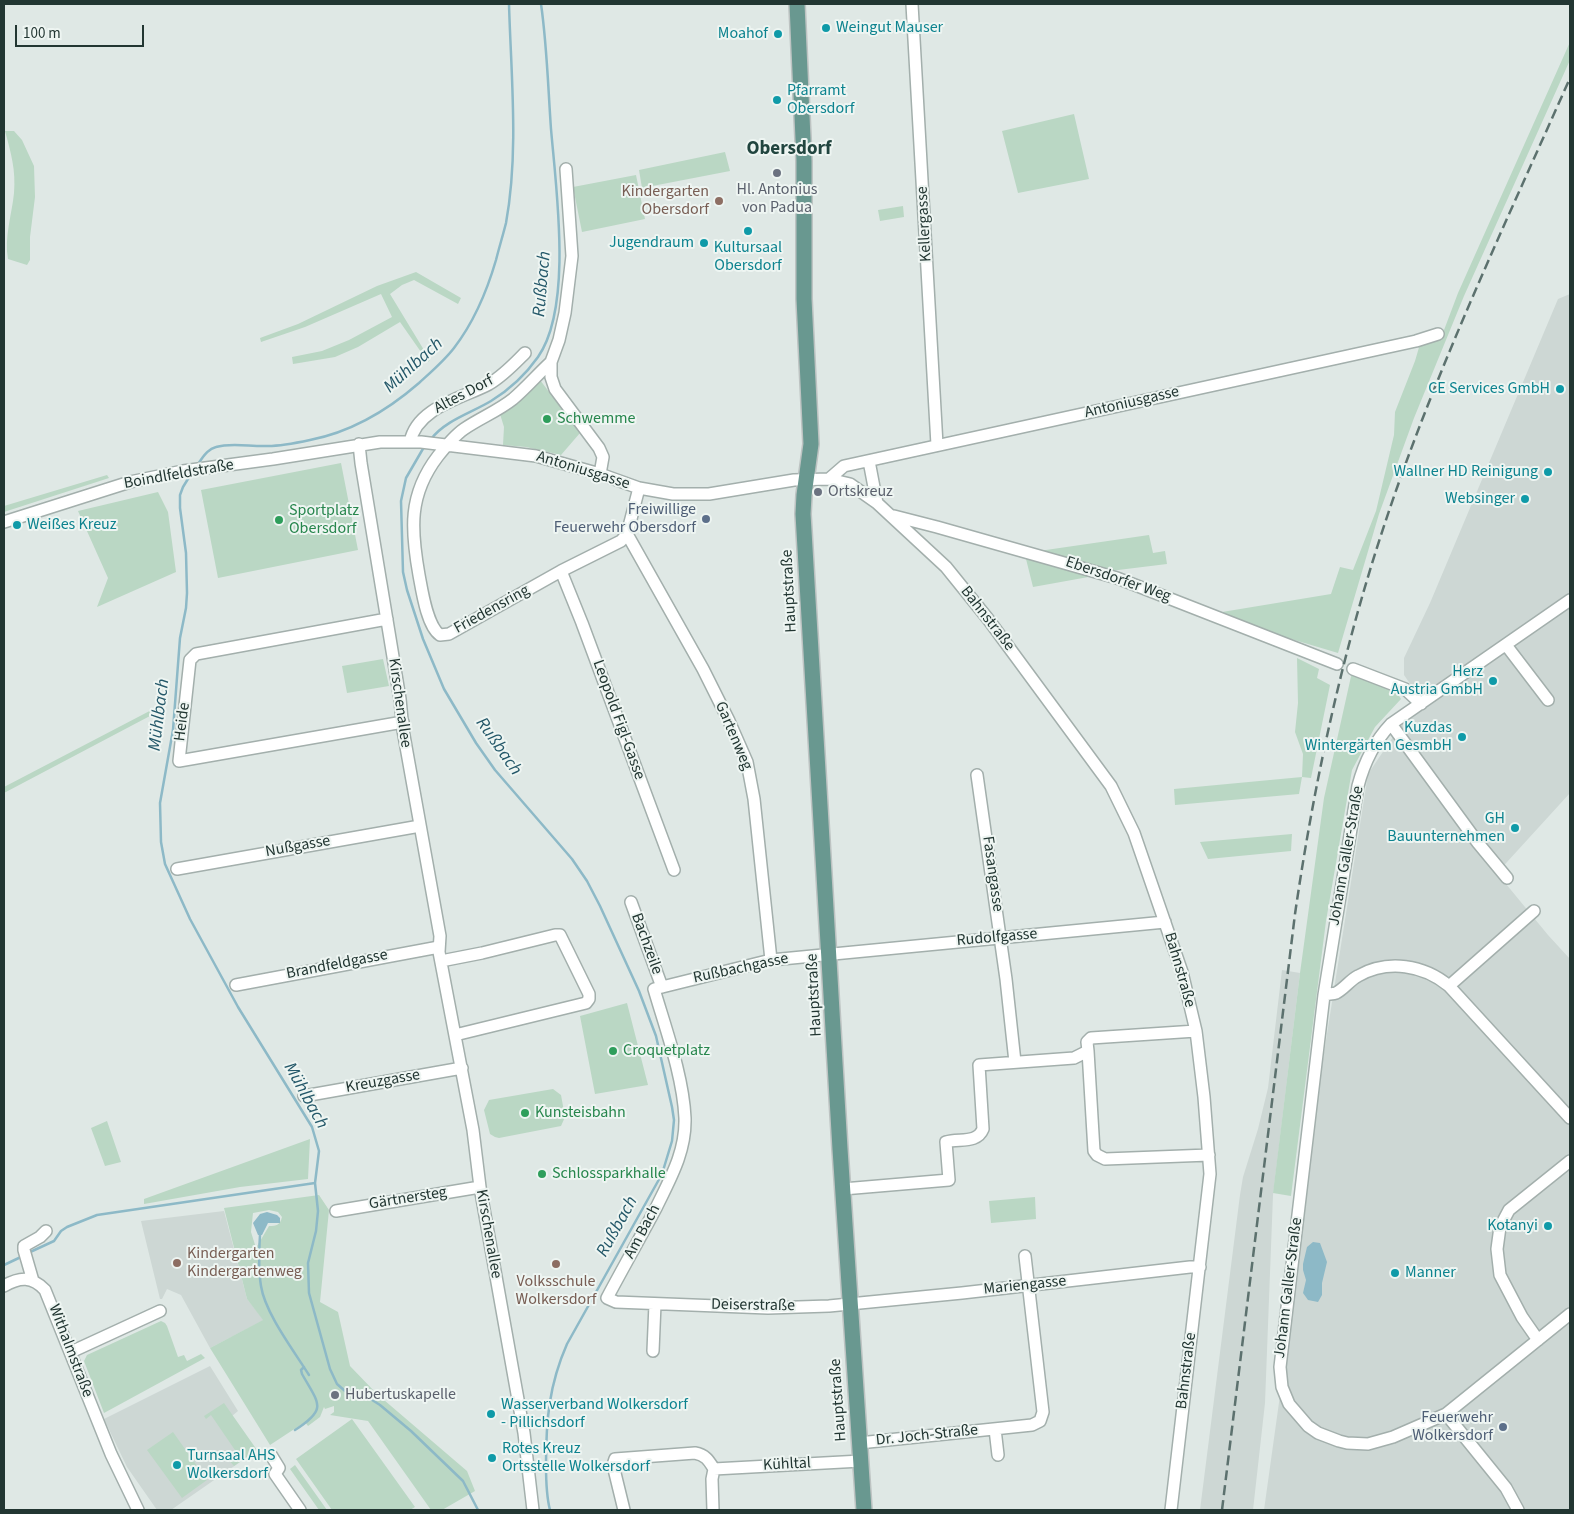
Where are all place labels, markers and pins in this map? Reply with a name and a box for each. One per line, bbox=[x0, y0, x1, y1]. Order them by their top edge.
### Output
place label: Weingut Mauser bbox=[836, 18, 943, 38]
marker: Weingut Mauser bbox=[820, 22, 832, 34]
place label: Moahof bbox=[718, 24, 768, 44]
marker: Moahof bbox=[772, 28, 784, 40]
place label: Pfarramt Obersdorf bbox=[787, 81, 854, 119]
marker: Pfarramt Obersdorf bbox=[771, 94, 783, 106]
marker: Hl. Antonius von Padua bbox=[771, 167, 783, 179]
place label: Hl. Antonius von Padua bbox=[736, 180, 818, 218]
place label: Kindergarten Obersdorf bbox=[622, 182, 709, 220]
marker: Kindergarten Obersdorf bbox=[713, 195, 725, 207]
marker: Kultursaal Obersdorf bbox=[742, 225, 754, 237]
place label: Jugendraum bbox=[609, 233, 694, 253]
marker: Jugendraum bbox=[698, 237, 710, 249]
place label: Kultursaal Obersdorf bbox=[714, 238, 782, 276]
place label: CE Services GmbH bbox=[1428, 379, 1550, 399]
marker: CE Services GmbH bbox=[1554, 383, 1566, 395]
place label: Schwemme bbox=[557, 409, 635, 429]
marker: Schwemme bbox=[541, 413, 553, 425]
place label: Wallner HD Reinigung bbox=[1393, 462, 1538, 482]
marker: Wallner HD Reinigung bbox=[1542, 466, 1554, 478]
place label: Ortskreuz bbox=[828, 482, 893, 502]
marker: Ortskreuz bbox=[812, 486, 824, 498]
place label: Websinger bbox=[1445, 489, 1515, 509]
marker: Websinger bbox=[1519, 493, 1531, 505]
place label: Freiwillige Feuerwehr Obersdorf bbox=[554, 500, 696, 538]
place label: Sportplatz Obersdorf bbox=[289, 501, 359, 539]
marker: Freiwillige Feuerwehr Obersdorf bbox=[700, 513, 712, 525]
marker: Sportplatz Obersdorf bbox=[273, 514, 285, 526]
place label: Weißes Kreuz bbox=[27, 515, 117, 535]
marker: Weißes Kreuz bbox=[11, 519, 23, 531]
place label: Herz Austria GmbH bbox=[1391, 662, 1483, 700]
marker: Herz Austria GmbH bbox=[1487, 675, 1499, 687]
place label: Kuzdas Wintergärten GesmbH bbox=[1305, 718, 1452, 756]
marker: Kuzdas Wintergärten GesmbH bbox=[1456, 731, 1468, 743]
place label: GH Bauunternehmen bbox=[1387, 809, 1505, 847]
marker: GH Bauunternehmen bbox=[1509, 822, 1521, 834]
place label: Croquetplatz bbox=[623, 1041, 710, 1061]
marker: Croquetplatz bbox=[607, 1045, 619, 1057]
place label: Kunsteisbahn bbox=[535, 1103, 626, 1123]
marker: Kunsteisbahn bbox=[519, 1107, 531, 1119]
place label: Schlossparkhalle bbox=[552, 1164, 666, 1184]
marker: Schlossparkhalle bbox=[536, 1168, 548, 1180]
place label: Kotanyi bbox=[1487, 1216, 1538, 1236]
marker: Kotanyi bbox=[1542, 1220, 1554, 1232]
place label: Kindergarten Kindergartenweg bbox=[187, 1244, 302, 1282]
marker: Kindergarten Kindergartenweg bbox=[171, 1257, 183, 1269]
marker: Volksschule Wolkersdorf bbox=[550, 1258, 562, 1270]
place label: Manner bbox=[1405, 1263, 1456, 1283]
marker: Manner bbox=[1389, 1267, 1401, 1279]
place label: Volksschule Wolkersdorf bbox=[516, 1272, 596, 1310]
place label: Hubertuskapelle bbox=[345, 1385, 456, 1405]
marker: Hubertuskapelle bbox=[329, 1389, 341, 1401]
place label: Wasserverband Wolkersdorf - Pillichsdorf bbox=[501, 1395, 688, 1433]
marker: Wasserverband Wolkersdorf - Pillichsdorf bbox=[485, 1408, 497, 1420]
place label: Feuerwehr Wolkersdorf bbox=[1412, 1408, 1493, 1446]
marker: Feuerwehr Wolkersdorf bbox=[1497, 1421, 1509, 1433]
place label: Rotes Kreuz Ortsstelle Wolkersdorf bbox=[502, 1439, 650, 1477]
place label: Turnsaal AHS Wolkersdorf bbox=[187, 1446, 276, 1484]
marker: Rotes Kreuz Ortsstelle Wolkersdorf bbox=[486, 1452, 498, 1464]
marker: Turnsaal AHS Wolkersdorf bbox=[171, 1459, 183, 1471]

